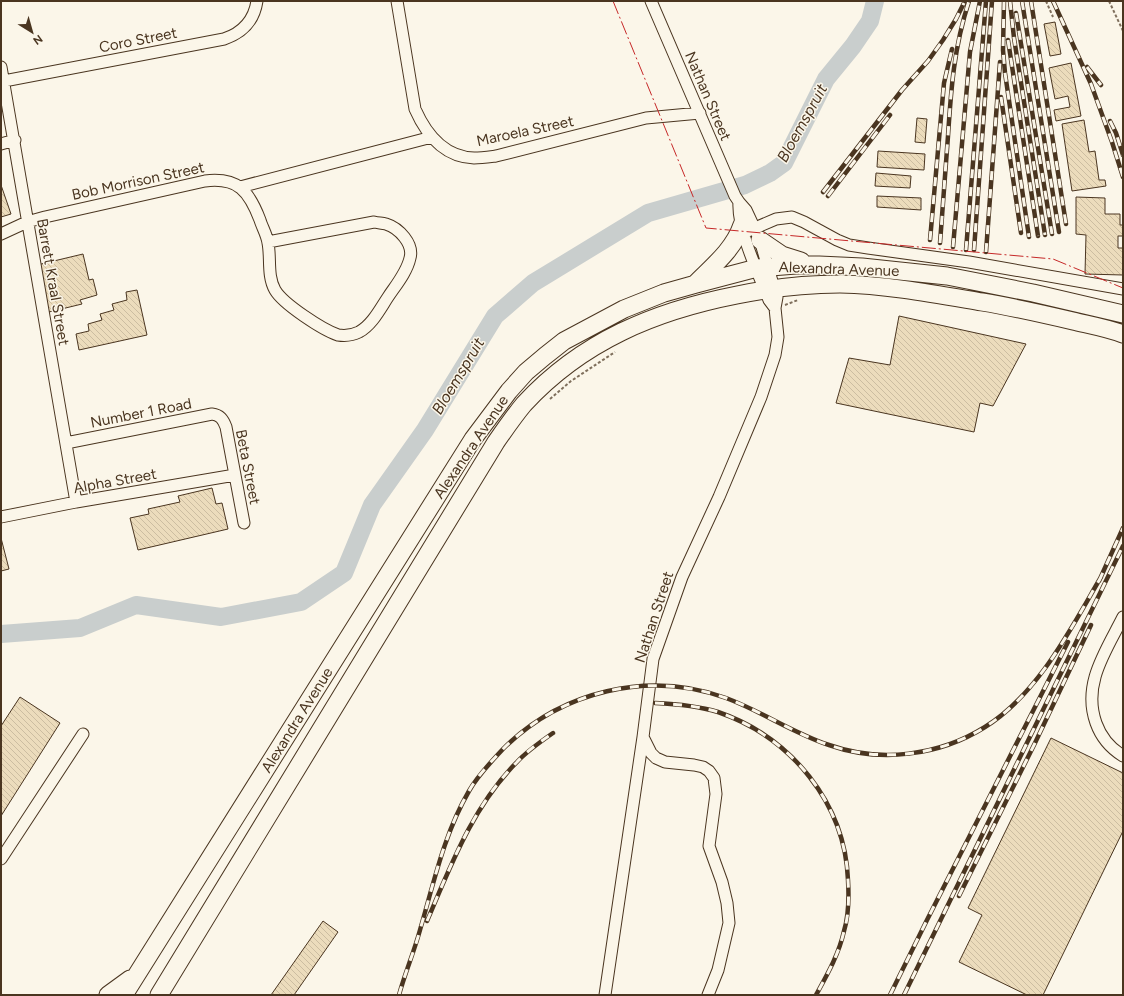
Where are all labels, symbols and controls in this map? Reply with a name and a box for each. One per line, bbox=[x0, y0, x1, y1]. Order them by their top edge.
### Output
north arrow bbox=[12, 12, 52, 52]
street label: Coro Street bbox=[98, 24, 179, 56]
text: N bbox=[30, 32, 45, 47]
street label: Nathan Street bbox=[681, 49, 735, 144]
water label: Bloemspruit bbox=[773, 80, 832, 165]
street label: Maroela Street bbox=[475, 112, 576, 150]
street label: Bob Morrison Street bbox=[70, 158, 206, 204]
street label: Barrett Kraal Street bbox=[33, 217, 73, 347]
street label: Alexandra Avenue bbox=[778, 258, 900, 280]
water label: Bloemspruit bbox=[428, 333, 489, 418]
street label: Alexandra Avenue bbox=[430, 392, 512, 502]
street label: Number 1 Road bbox=[89, 394, 193, 432]
street label: Beta Street bbox=[232, 428, 264, 507]
street label: Alpha Street bbox=[72, 465, 158, 497]
street label: Nathan Street bbox=[631, 569, 677, 665]
street label: Alexandra Avenue bbox=[257, 664, 337, 776]

